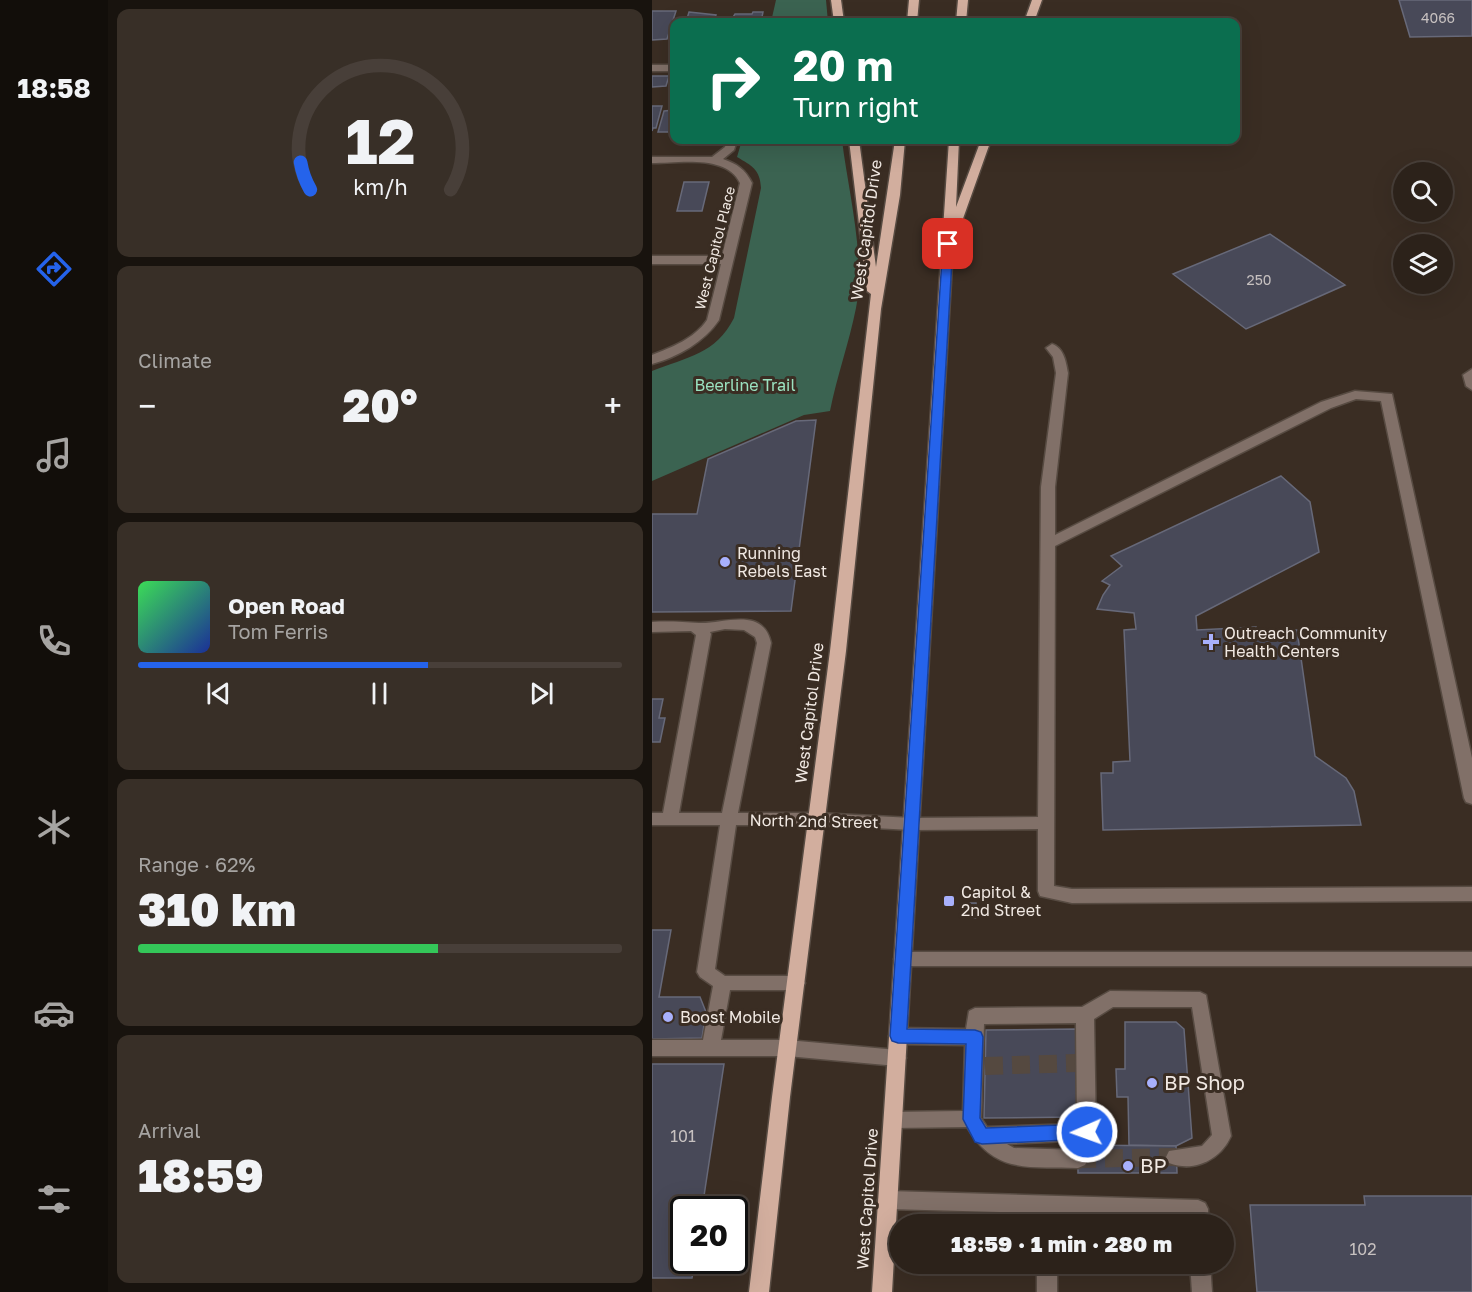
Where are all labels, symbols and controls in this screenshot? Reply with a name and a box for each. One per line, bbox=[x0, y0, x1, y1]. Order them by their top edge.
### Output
house number: 4066 bbox=[1421, 9, 1455, 26]
text: 20 m bbox=[793, 40, 893, 90]
icon: right bbox=[694, 42, 772, 120]
text: 18:58 bbox=[17, 72, 91, 104]
text: Turn right bbox=[793, 91, 919, 123]
text: 12 bbox=[345, 103, 415, 178]
street label: West Capitol Drive bbox=[846, 158, 886, 302]
map controls bbox=[1393, 162, 1453, 294]
button: search bbox=[1393, 162, 1453, 222]
text: km/h bbox=[353, 174, 407, 200]
street label: West Capitol Place bbox=[691, 184, 738, 311]
pin bbox=[922, 218, 973, 269]
icon: arrive bbox=[931, 227, 964, 260]
button: layers bbox=[1393, 234, 1453, 294]
icon: directions bbox=[33, 248, 75, 290]
house number: 250 bbox=[1247, 271, 1271, 288]
text: Climate bbox=[138, 348, 212, 372]
park label: Beerline Trail bbox=[694, 375, 796, 395]
text: 20° bbox=[342, 378, 418, 432]
text: − bbox=[138, 386, 156, 425]
text: + bbox=[604, 386, 622, 425]
icon: music bbox=[33, 434, 75, 476]
place label: Running Rebels East bbox=[737, 543, 827, 581]
marker: Running Rebels East bbox=[718, 555, 732, 569]
text: Open Road bbox=[228, 592, 345, 619]
text: Tom Ferris bbox=[228, 619, 328, 643]
icon: phone bbox=[33, 620, 75, 662]
place label: Outreach Community Health Centers bbox=[1224, 623, 1387, 661]
marker: Outreach Community Health Centers bbox=[1202, 633, 1220, 651]
street label: West Capitol Drive bbox=[790, 641, 828, 785]
icon: previous bbox=[202, 677, 235, 710]
icon: pause bbox=[363, 677, 396, 710]
icon: next bbox=[525, 677, 558, 710]
icon: climate bbox=[33, 806, 75, 848]
street label: North 2nd Street bbox=[749, 810, 879, 832]
text: Range · 62% bbox=[138, 852, 255, 876]
text: 310 km bbox=[138, 882, 296, 936]
place label: Capitol & 2nd Street bbox=[961, 882, 1041, 920]
marker: Capitol & 2nd Street bbox=[942, 894, 956, 908]
icon: car bbox=[33, 992, 75, 1034]
place label: Boost Mobile bbox=[680, 1007, 781, 1027]
marker: Boost Mobile bbox=[661, 1010, 675, 1024]
place label: BP Shop bbox=[1164, 1070, 1245, 1094]
marker: BP Shop bbox=[1145, 1076, 1159, 1090]
position arrow bbox=[1055, 1100, 1119, 1164]
text: Arrival bbox=[138, 1118, 201, 1142]
house number: 101 bbox=[670, 1126, 696, 1146]
street label: West Capitol Drive bbox=[852, 1128, 882, 1270]
text: 18:59 bbox=[138, 1148, 264, 1202]
place label: BP bbox=[1140, 1153, 1167, 1177]
marker: BP bbox=[1121, 1159, 1135, 1173]
icon: filters bbox=[33, 1178, 75, 1220]
speed limit sign: 20 bbox=[670, 1196, 748, 1274]
text: 18:59 · 1 min · 280 m bbox=[951, 1230, 1172, 1257]
house number: 102 bbox=[1350, 1239, 1376, 1259]

